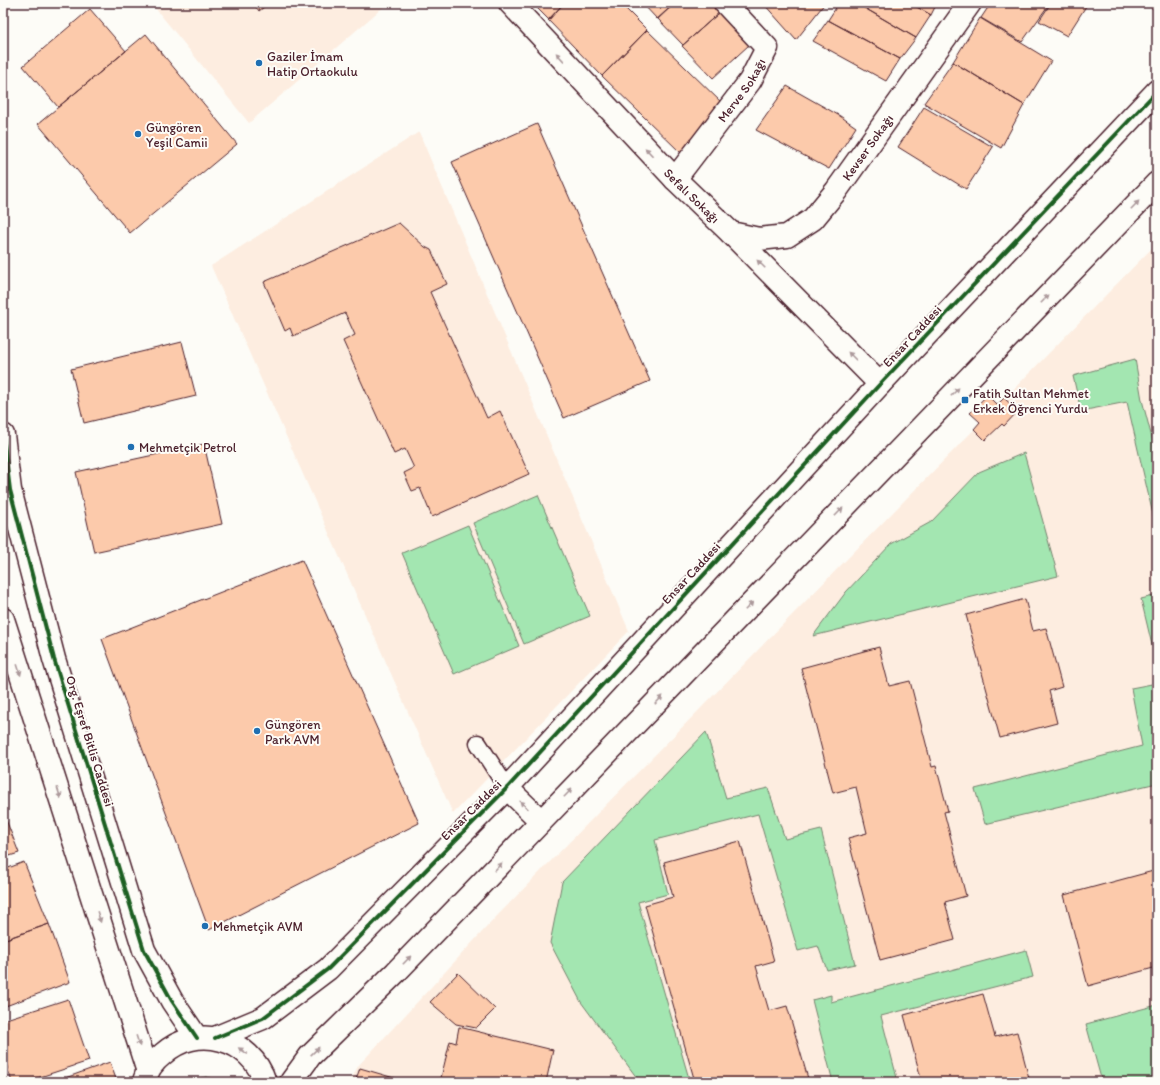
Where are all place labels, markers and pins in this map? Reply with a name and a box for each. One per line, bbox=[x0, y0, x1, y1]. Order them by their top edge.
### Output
place label: Gaziler İmam Hatip Ortaokulu bbox=[267, 49, 358, 79]
marker: Gaziler İmam Hatip Ortaokulu bbox=[254, 58, 264, 68]
place label: Güngören Yeşil Camii bbox=[146, 120, 208, 150]
marker: Güngören Yeşil Camii bbox=[133, 129, 143, 139]
place label: Fatih Sultan Mehmet Erkek Öğrenci Yurdu bbox=[973, 386, 1089, 416]
marker: Fatih Sultan Mehmet Erkek Öğrenci Yurdu bbox=[960, 395, 970, 405]
place label: Mehmetçik Petrol bbox=[139, 440, 237, 455]
marker: Mehmetçik Petrol bbox=[126, 442, 136, 452]
place label: Güngören Park AVM bbox=[265, 717, 321, 747]
marker: Güngören Park AVM bbox=[252, 726, 262, 736]
place label: Mehmetçik AVM bbox=[213, 919, 303, 934]
marker: Mehmetçik AVM bbox=[200, 921, 210, 931]

